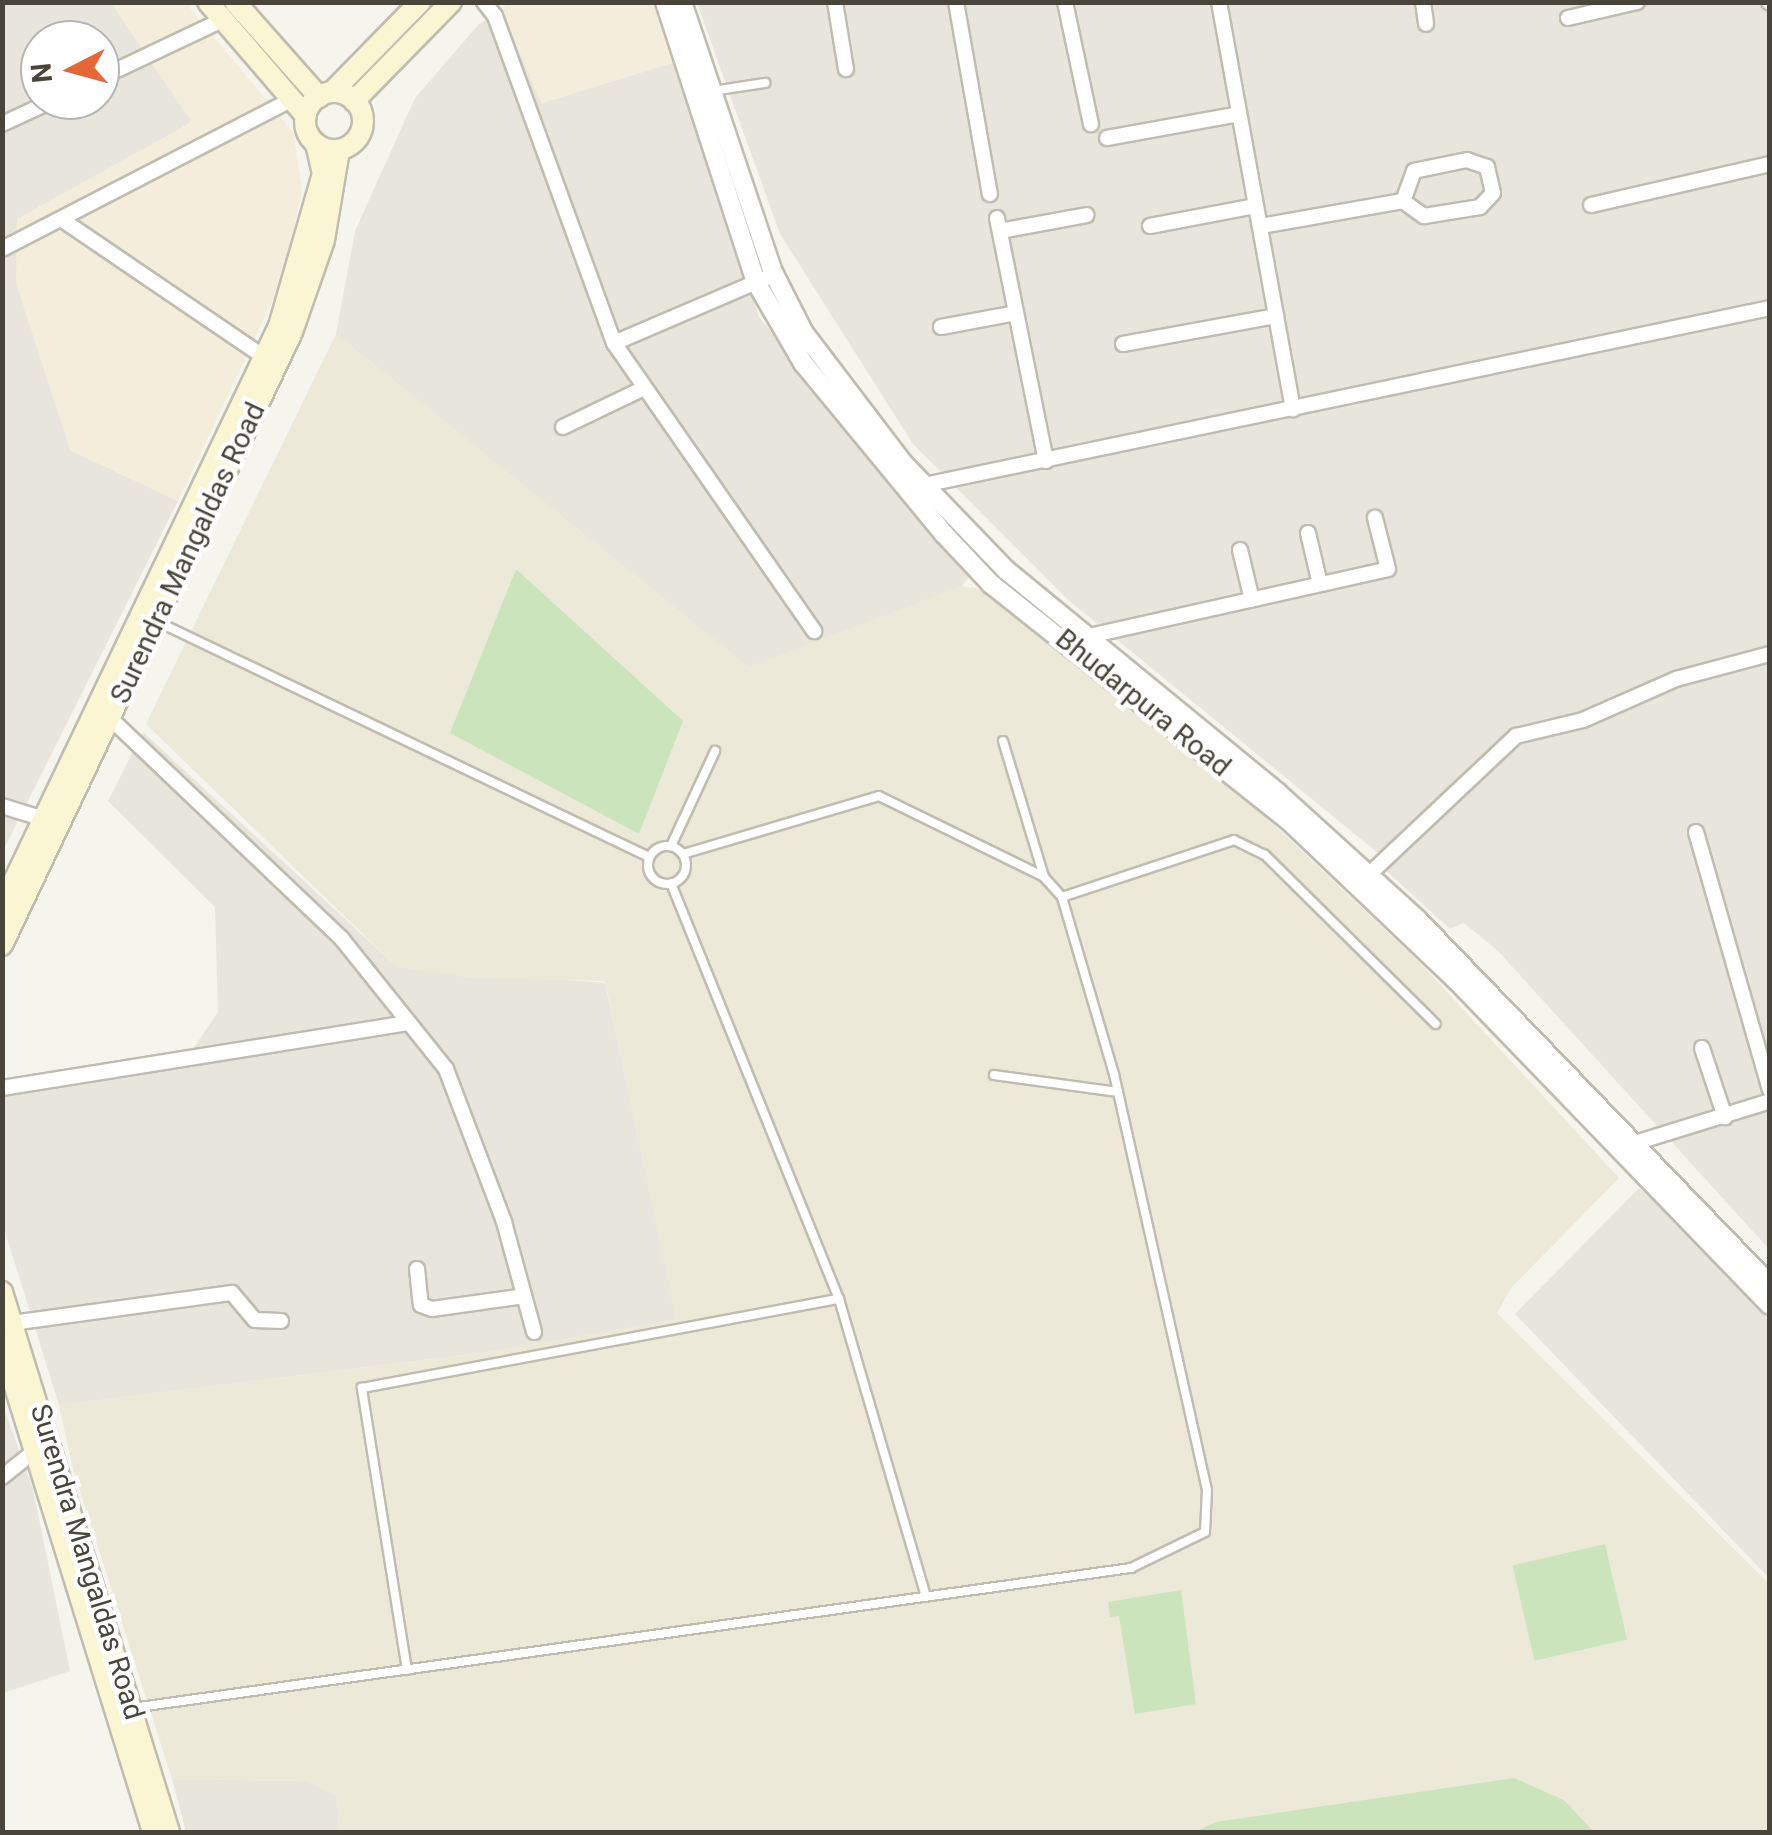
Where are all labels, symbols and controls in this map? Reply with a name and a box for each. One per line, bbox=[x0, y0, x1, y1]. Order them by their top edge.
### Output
north arrow bbox=[20, 20, 120, 120]
text: N bbox=[24, 61, 59, 85]
street label: Surendra Mangaldas Road bbox=[103, 397, 273, 709]
street label: Bhudarpura Road bbox=[1049, 622, 1237, 784]
street label: Surendra Mangaldas Road bbox=[23, 1400, 151, 1724]

